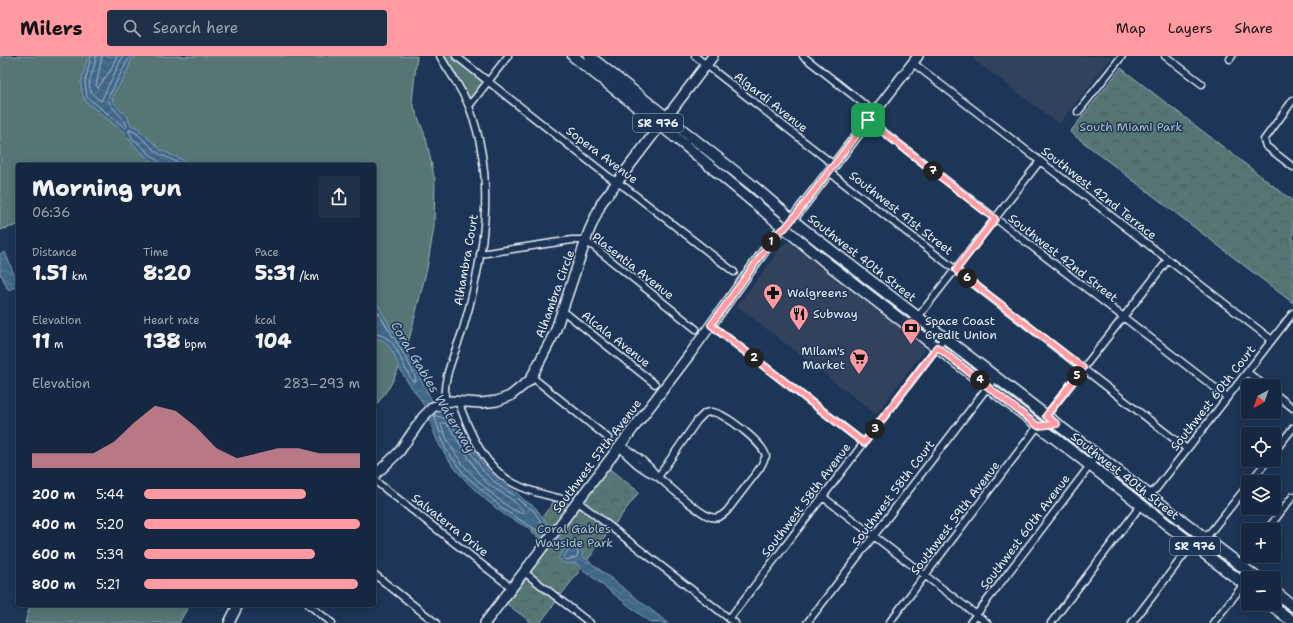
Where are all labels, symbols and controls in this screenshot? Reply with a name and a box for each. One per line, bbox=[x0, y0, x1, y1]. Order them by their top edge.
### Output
search box bbox=[107, 10, 387, 46]
text: Milers bbox=[20, 16, 83, 41]
icon: search bbox=[121, 17, 143, 39]
text: Search here bbox=[153, 18, 238, 38]
text: Map bbox=[1116, 19, 1146, 37]
text: Layers bbox=[1168, 19, 1212, 37]
text: Share bbox=[1234, 19, 1273, 37]
street label: Algardi Avenue bbox=[731, 68, 811, 136]
pin bbox=[851, 103, 885, 137]
icon: arrive bbox=[857, 109, 879, 131]
road number: SR 976 bbox=[633, 114, 683, 132]
park label: South Miami Park bbox=[1080, 119, 1183, 135]
street label: Sopera Avenue bbox=[563, 123, 641, 187]
street label: Southwest 42nd Terrace bbox=[1038, 143, 1160, 243]
pin: 7 bbox=[923, 161, 943, 181]
text: 7 bbox=[929, 163, 937, 178]
street label: Southwest 41st Street bbox=[846, 167, 956, 259]
text: Morning run bbox=[32, 174, 182, 203]
button: share bbox=[318, 176, 360, 218]
text: 06:36 bbox=[32, 204, 70, 221]
street label: Southwest 42nd Street bbox=[1005, 210, 1121, 306]
street label: Southwest 40th Street bbox=[804, 211, 920, 305]
street label: Alhambra Court bbox=[450, 213, 482, 307]
street label: Plasentia Avenue bbox=[589, 229, 677, 303]
pin: 1 bbox=[761, 232, 781, 252]
text: 1 bbox=[768, 234, 774, 249]
text: Distance bbox=[32, 245, 77, 260]
text: Time bbox=[143, 245, 169, 260]
text: Pace bbox=[255, 245, 279, 260]
street label: Alhambra Circle bbox=[532, 248, 578, 340]
text: 1.51 bbox=[32, 260, 68, 286]
text: 8:20 bbox=[143, 260, 191, 286]
text: 5:31 bbox=[255, 260, 296, 286]
pin: 6 bbox=[957, 268, 977, 288]
text: km bbox=[68, 269, 87, 284]
text: /km bbox=[296, 269, 319, 284]
text: 6 bbox=[963, 270, 971, 285]
pharmacy icon: Walgreens bbox=[762, 282, 784, 310]
place label: Walgreens bbox=[787, 285, 848, 301]
restaurant icon: Subway bbox=[788, 303, 810, 331]
place label: Subway bbox=[813, 306, 858, 322]
street label: Alcala Avenue bbox=[578, 307, 654, 371]
text: Elevation bbox=[32, 313, 81, 328]
text: Heart rate bbox=[143, 313, 199, 328]
text: kcal bbox=[255, 313, 276, 328]
place label: Space Coast Credit Union bbox=[925, 313, 997, 343]
bank icon: Space Coast Credit Union bbox=[900, 317, 922, 345]
water label: Coral Gables Waterway bbox=[387, 318, 479, 456]
text: 11 bbox=[32, 328, 50, 354]
text: 138 bbox=[143, 328, 181, 354]
text: 104 bbox=[255, 328, 292, 354]
text: m bbox=[50, 337, 63, 352]
text: bpm bbox=[181, 337, 206, 352]
street label: Southwest 60th Court bbox=[1167, 342, 1259, 454]
place label: Milam's Market bbox=[801, 343, 845, 373]
supermarket icon: Milam's Market bbox=[848, 347, 870, 375]
pin: 2 bbox=[744, 348, 764, 368]
text: 2 bbox=[750, 350, 758, 365]
pin: 5 bbox=[1067, 366, 1087, 386]
text: 5 bbox=[1074, 368, 1080, 383]
pin: 4 bbox=[970, 370, 990, 390]
text: 4 bbox=[976, 372, 984, 387]
text: Elevation bbox=[32, 375, 90, 392]
text: 283–293 m bbox=[283, 375, 360, 392]
north arrow bbox=[1241, 379, 1281, 419]
map controls bbox=[1241, 379, 1281, 611]
street label: Southwest 57th Avenue bbox=[549, 396, 645, 516]
pin: 3 bbox=[865, 419, 885, 439]
text: 3 bbox=[871, 421, 879, 436]
button: locate bbox=[1241, 427, 1281, 467]
street label: Southwest 40th Street bbox=[1067, 429, 1183, 523]
street label: Southwest 58th Court bbox=[848, 437, 938, 549]
street label: Southwest 58th Avenue bbox=[758, 439, 854, 560]
street label: Southwest 59th Avenue bbox=[907, 458, 1003, 578]
street label: Southwest 60th Avenue bbox=[976, 471, 1074, 593]
button: layers bbox=[1241, 475, 1281, 515]
text: 200 m bbox=[32, 486, 75, 503]
text: 5:44 bbox=[96, 486, 124, 503]
street label: Salvaterra Drive bbox=[408, 490, 492, 560]
text: 400 m bbox=[32, 516, 76, 533]
text: 5:20 bbox=[96, 516, 124, 533]
park label: Coral Gables Wayside Park bbox=[535, 521, 613, 551]
button: + bbox=[1241, 523, 1281, 563]
road number: SR 976 bbox=[1170, 537, 1220, 555]
text: 600 m bbox=[32, 546, 76, 563]
text: 5:39 bbox=[96, 546, 124, 563]
button: − bbox=[1241, 571, 1281, 611]
text: 800 m bbox=[32, 576, 76, 593]
text: 5:21 bbox=[96, 576, 120, 593]

